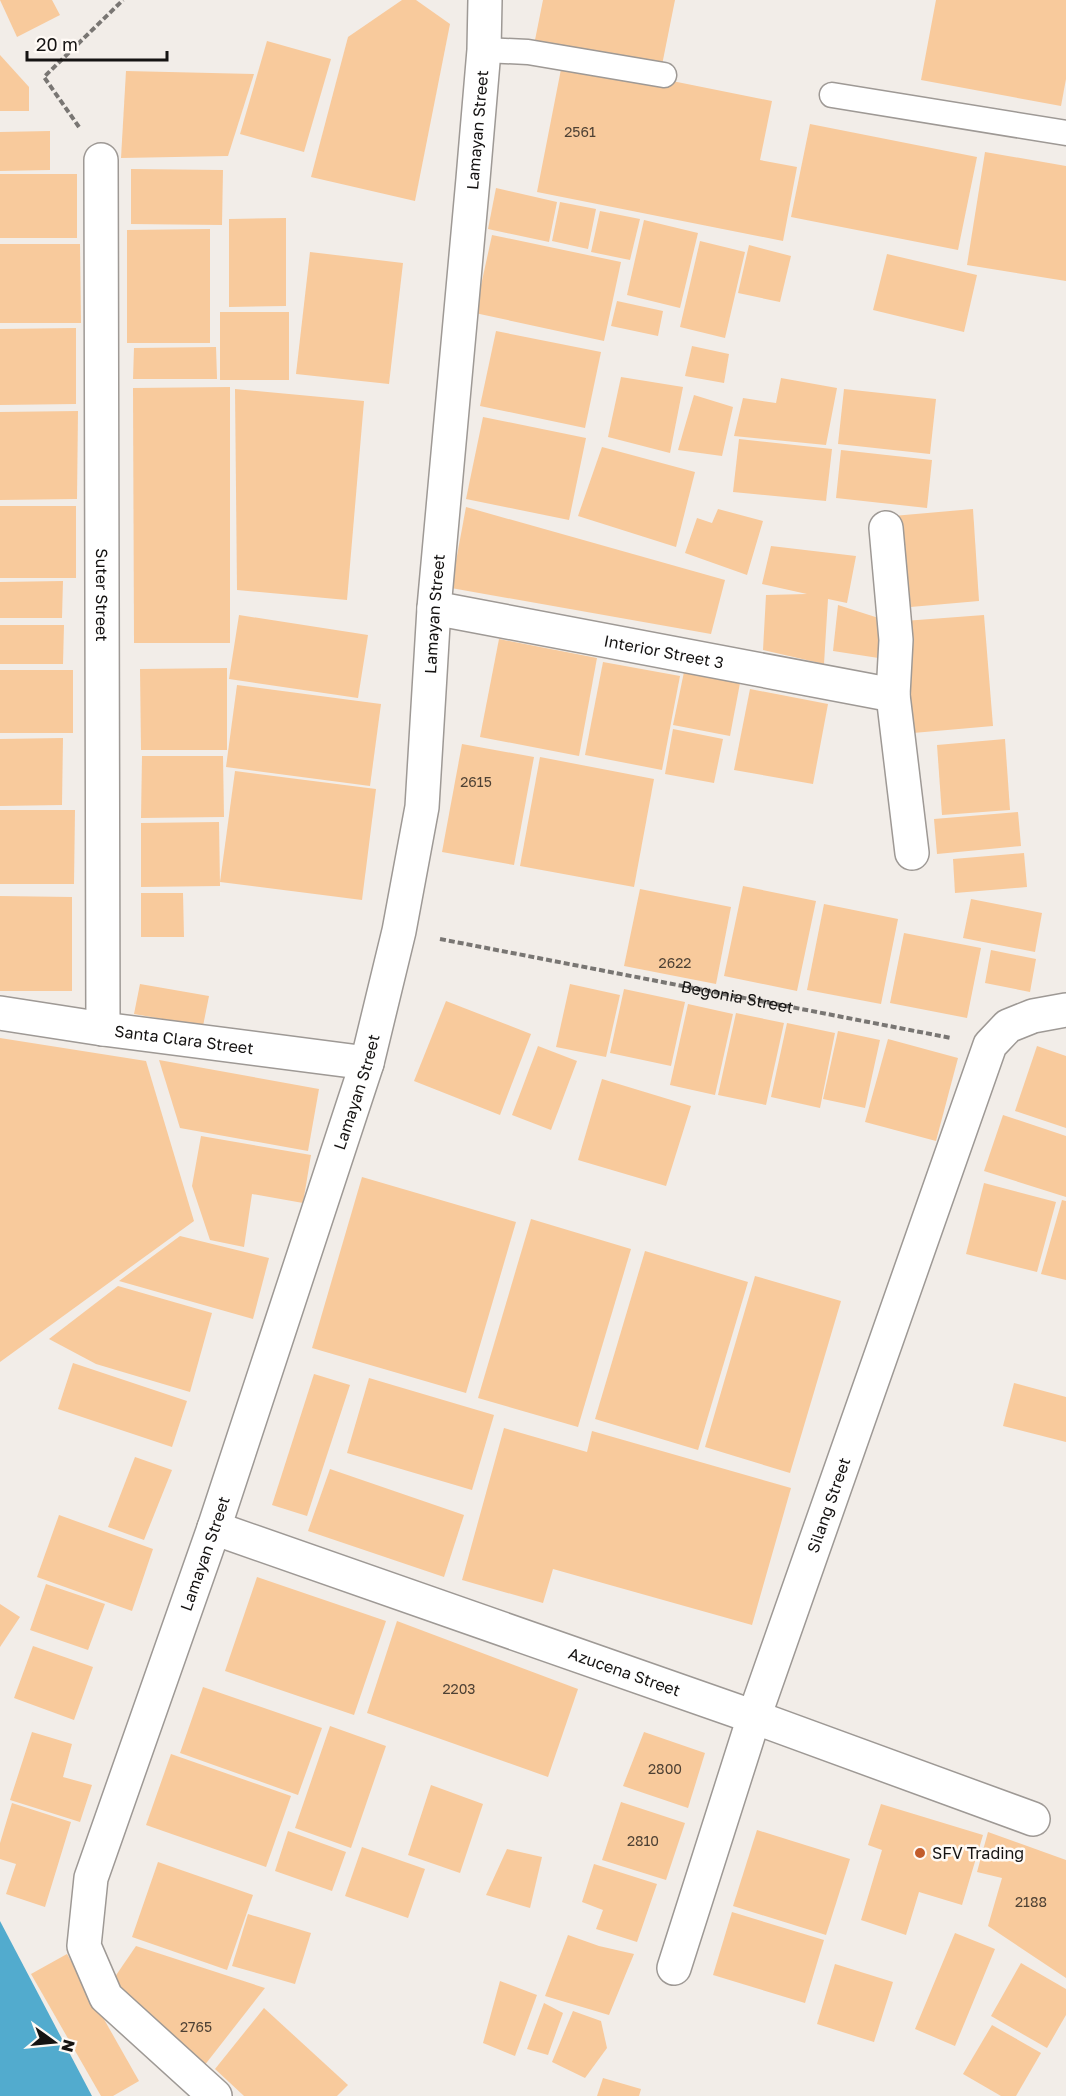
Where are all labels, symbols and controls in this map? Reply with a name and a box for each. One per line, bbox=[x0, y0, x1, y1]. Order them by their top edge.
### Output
scale bar bbox=[27, 24, 166, 62]
text: 20 m bbox=[36, 33, 78, 55]
street label: Lamayan Street bbox=[462, 69, 492, 191]
house number: 2561 bbox=[564, 123, 596, 140]
street label: Suter Street bbox=[92, 548, 112, 642]
street label: Lamayan Street bbox=[420, 553, 449, 674]
street label: Interior Street 3 bbox=[602, 630, 726, 673]
house number: 2615 bbox=[460, 773, 492, 790]
house number: 2622 bbox=[659, 954, 691, 971]
street label: Begonia Street bbox=[680, 976, 795, 1017]
street label: Santa Clara Street bbox=[113, 1021, 255, 1058]
street label: Lamayan Street bbox=[329, 1032, 384, 1152]
street label: Silang Street bbox=[802, 1455, 854, 1556]
street label: Lamayan Street bbox=[176, 1494, 234, 1614]
street label: Azucena Street bbox=[566, 1643, 683, 1700]
house number: 2203 bbox=[442, 1680, 476, 1697]
house number: 2800 bbox=[648, 1760, 682, 1777]
house number: 2810 bbox=[627, 1832, 659, 1849]
place label: SFV Trading bbox=[932, 1843, 1024, 1863]
marker: SFV Trading bbox=[913, 1846, 927, 1860]
house number: 2188 bbox=[1015, 1893, 1047, 1910]
north arrow bbox=[24, 2012, 84, 2072]
house number: 2765 bbox=[180, 2018, 212, 2035]
text: N bbox=[57, 2037, 80, 2054]

